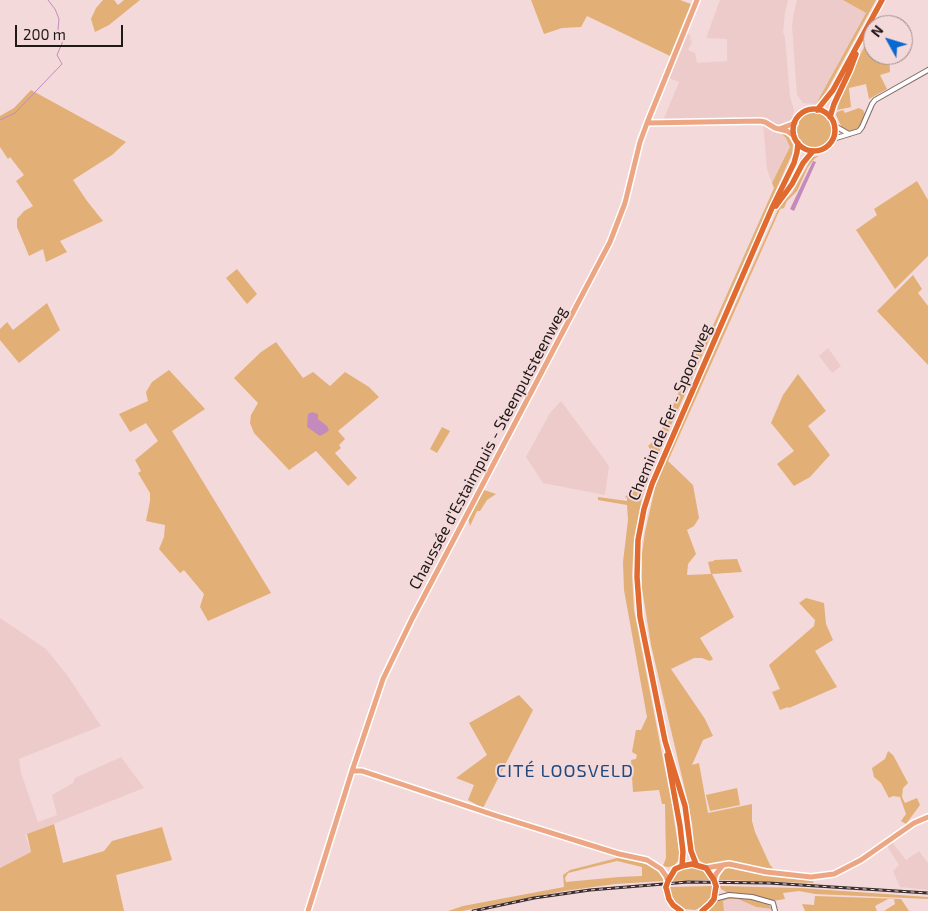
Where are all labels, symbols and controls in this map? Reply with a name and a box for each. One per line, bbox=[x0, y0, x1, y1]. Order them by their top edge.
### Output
scale bar bbox=[18, 15, 125, 47]
north arrow bbox=[863, 15, 913, 65]
text: N bbox=[867, 22, 887, 40]
text: 200 m bbox=[23, 25, 66, 43]
street label: Chaussée d'Estaimpuis - Steenputsteenweg bbox=[405, 303, 571, 593]
street label: Chemin de Fer - Spoorweg bbox=[624, 321, 716, 503]
district label: CITÉ LOOSVELD bbox=[494, 760, 636, 782]

